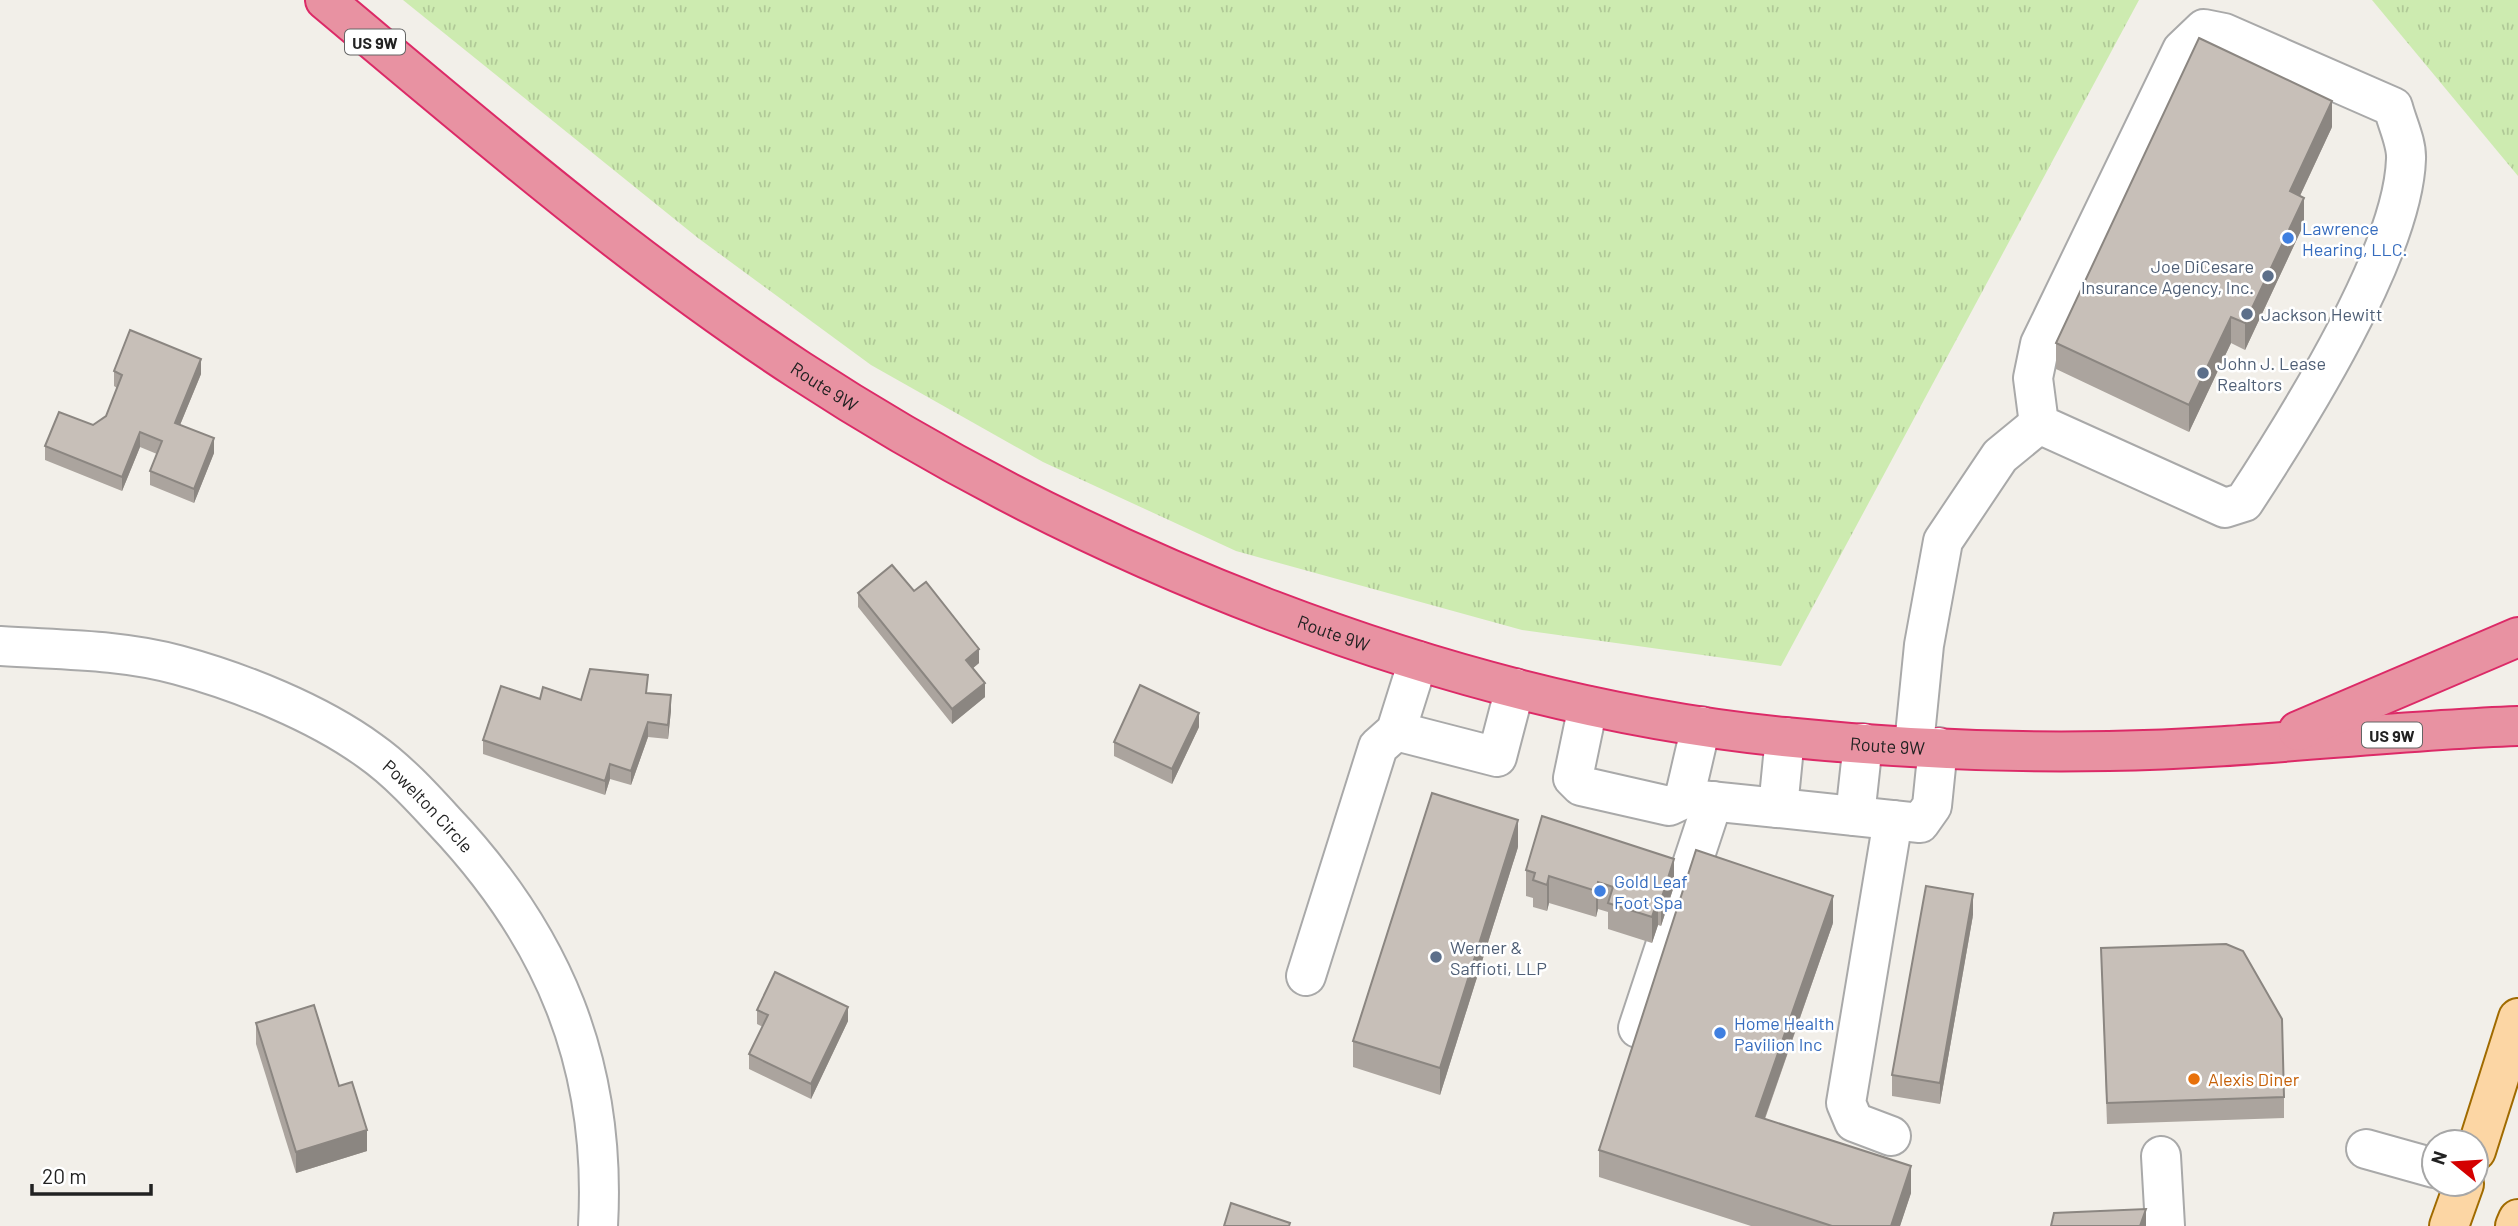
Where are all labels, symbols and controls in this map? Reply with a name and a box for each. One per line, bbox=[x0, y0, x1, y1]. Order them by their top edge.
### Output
road number: US 9W bbox=[345, 30, 405, 54]
place label: Lawrence Hearing, LLC. bbox=[2302, 217, 2408, 260]
marker: Lawrence Hearing, LLC. bbox=[2280, 230, 2296, 246]
place label: Joe DiCesare Insurance Agency, Inc. bbox=[2081, 255, 2254, 298]
marker: Joe DiCesare Insurance Agency, Inc. bbox=[2260, 268, 2276, 284]
place label: Jackson Hewitt bbox=[2261, 303, 2382, 325]
marker: Jackson Hewitt bbox=[2239, 306, 2255, 322]
place label: John J. Lease Realtors bbox=[2217, 352, 2326, 395]
street label: Route 9W bbox=[787, 357, 862, 416]
marker: John J. Lease Realtors bbox=[2195, 365, 2211, 381]
street label: Route 9W bbox=[1295, 610, 1373, 656]
road number: US 9W bbox=[2362, 722, 2422, 748]
street label: Route 9W bbox=[1849, 732, 1926, 759]
street label: Powelton Circle bbox=[379, 755, 478, 857]
place label: Gold Leaf Foot Spa bbox=[1614, 870, 1688, 913]
marker: Gold Leaf Foot Spa bbox=[1592, 883, 1608, 899]
place label: Werner & Saffioti, LLP bbox=[1450, 936, 1547, 979]
marker: Werner & Saffioti, LLP bbox=[1428, 949, 1444, 965]
place label: Home Health Pavilion Inc bbox=[1734, 1012, 1834, 1055]
marker: Home Health Pavilion Inc bbox=[1712, 1025, 1728, 1041]
place label: Alexis Diner bbox=[2208, 1068, 2300, 1090]
marker: Alexis Diner bbox=[2186, 1071, 2202, 1087]
north arrow bbox=[2420, 1128, 2490, 1198]
text: N bbox=[2425, 1148, 2451, 1167]
scale bar bbox=[32, 1152, 150, 1196]
text: 20 m bbox=[42, 1163, 87, 1188]

